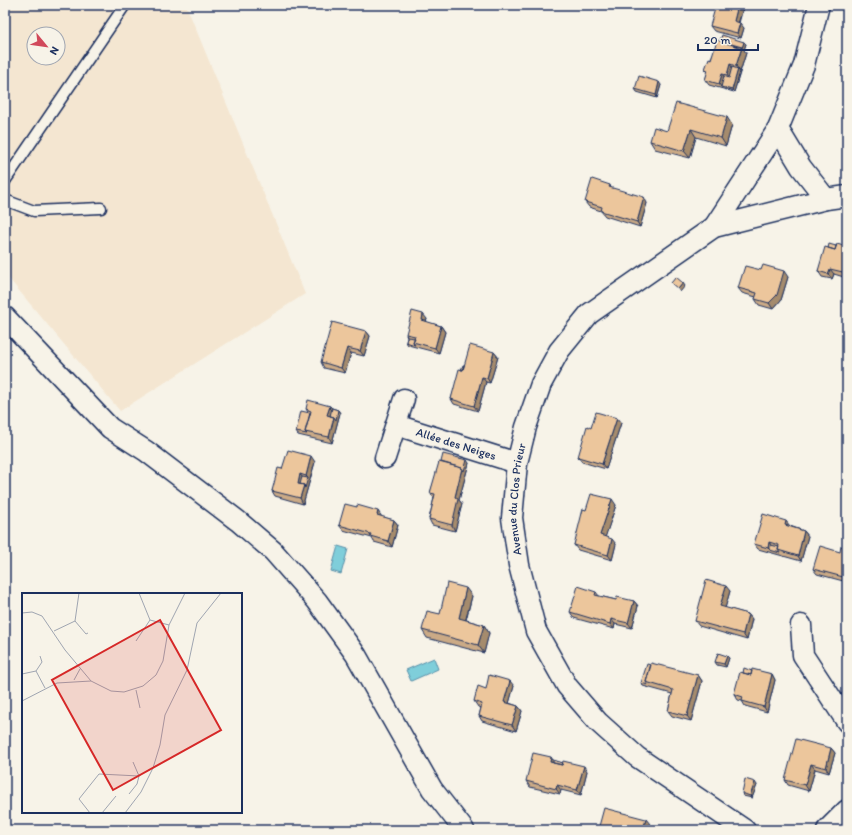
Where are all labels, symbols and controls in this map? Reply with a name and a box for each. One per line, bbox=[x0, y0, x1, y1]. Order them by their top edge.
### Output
north arrow bbox=[26, 26, 66, 66]
scale bar bbox=[698, 26, 758, 52]
text: 20 m bbox=[704, 33, 731, 47]
text: N bbox=[47, 44, 62, 57]
street label: Allée des Neiges bbox=[414, 425, 498, 463]
street label: Avenue du Clos Prieur bbox=[505, 441, 529, 556]
inset map bbox=[22, 593, 242, 813]

